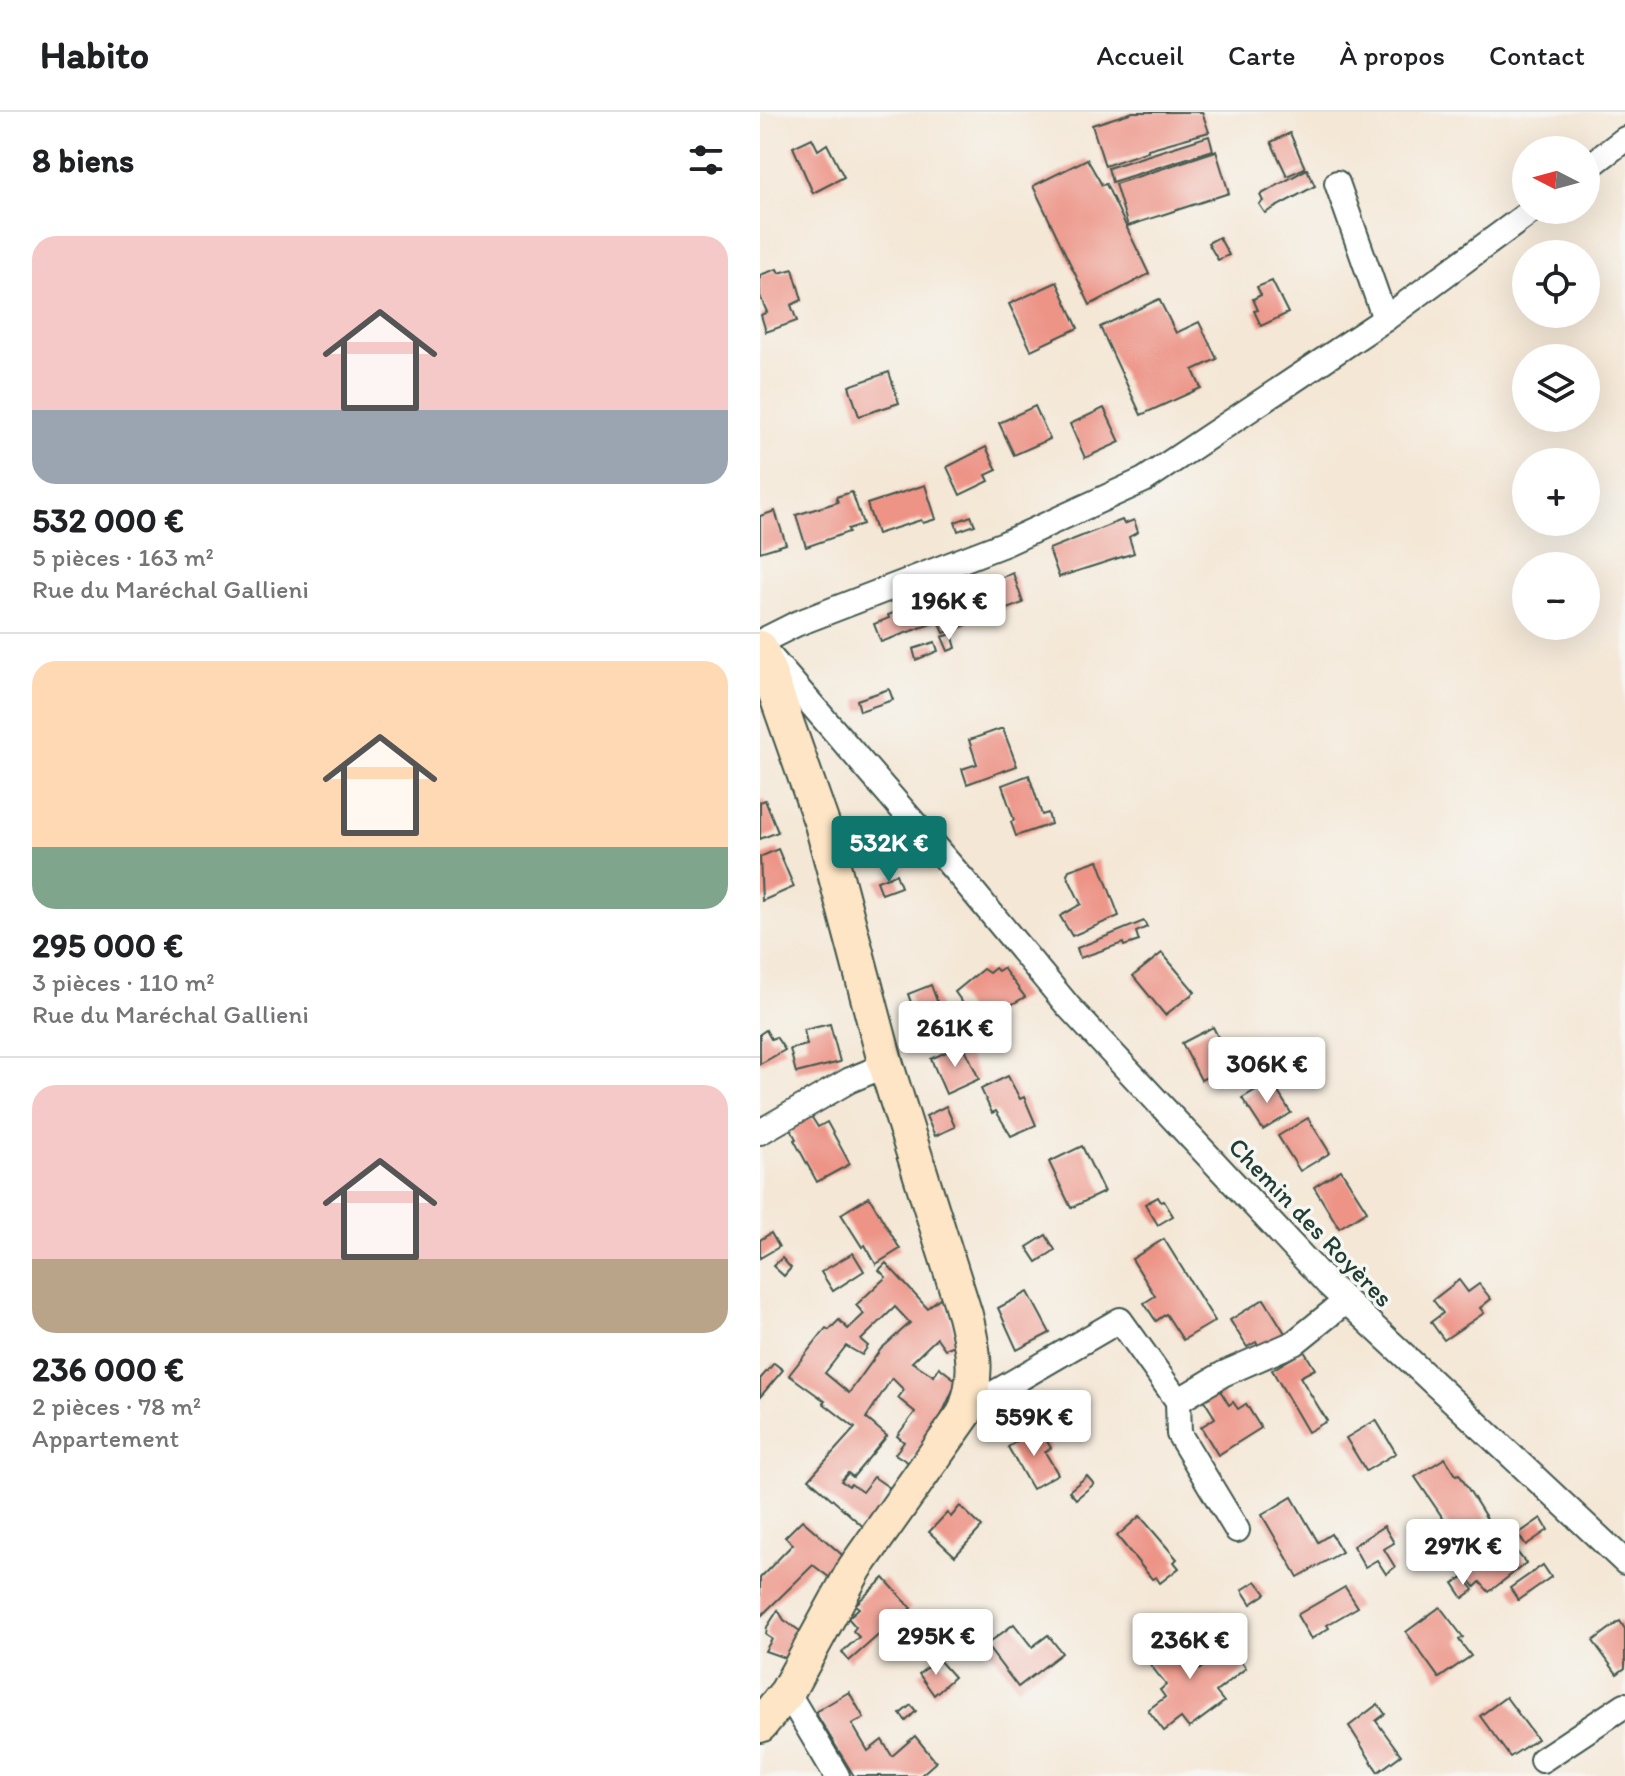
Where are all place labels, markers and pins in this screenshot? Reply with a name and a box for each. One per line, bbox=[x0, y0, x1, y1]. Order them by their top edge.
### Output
pin: 196K € bbox=[884, 574, 1014, 642]
pin: 532K € bbox=[824, 816, 954, 884]
pin: 261K € bbox=[890, 1001, 1020, 1069]
pin: 306K € bbox=[1202, 1037, 1332, 1105]
pin: 559K € bbox=[969, 1390, 1099, 1458]
pin: 297K € bbox=[1398, 1519, 1528, 1587]
pin: 295K € bbox=[871, 1609, 1001, 1677]
pin: 236K € bbox=[1125, 1613, 1255, 1681]

